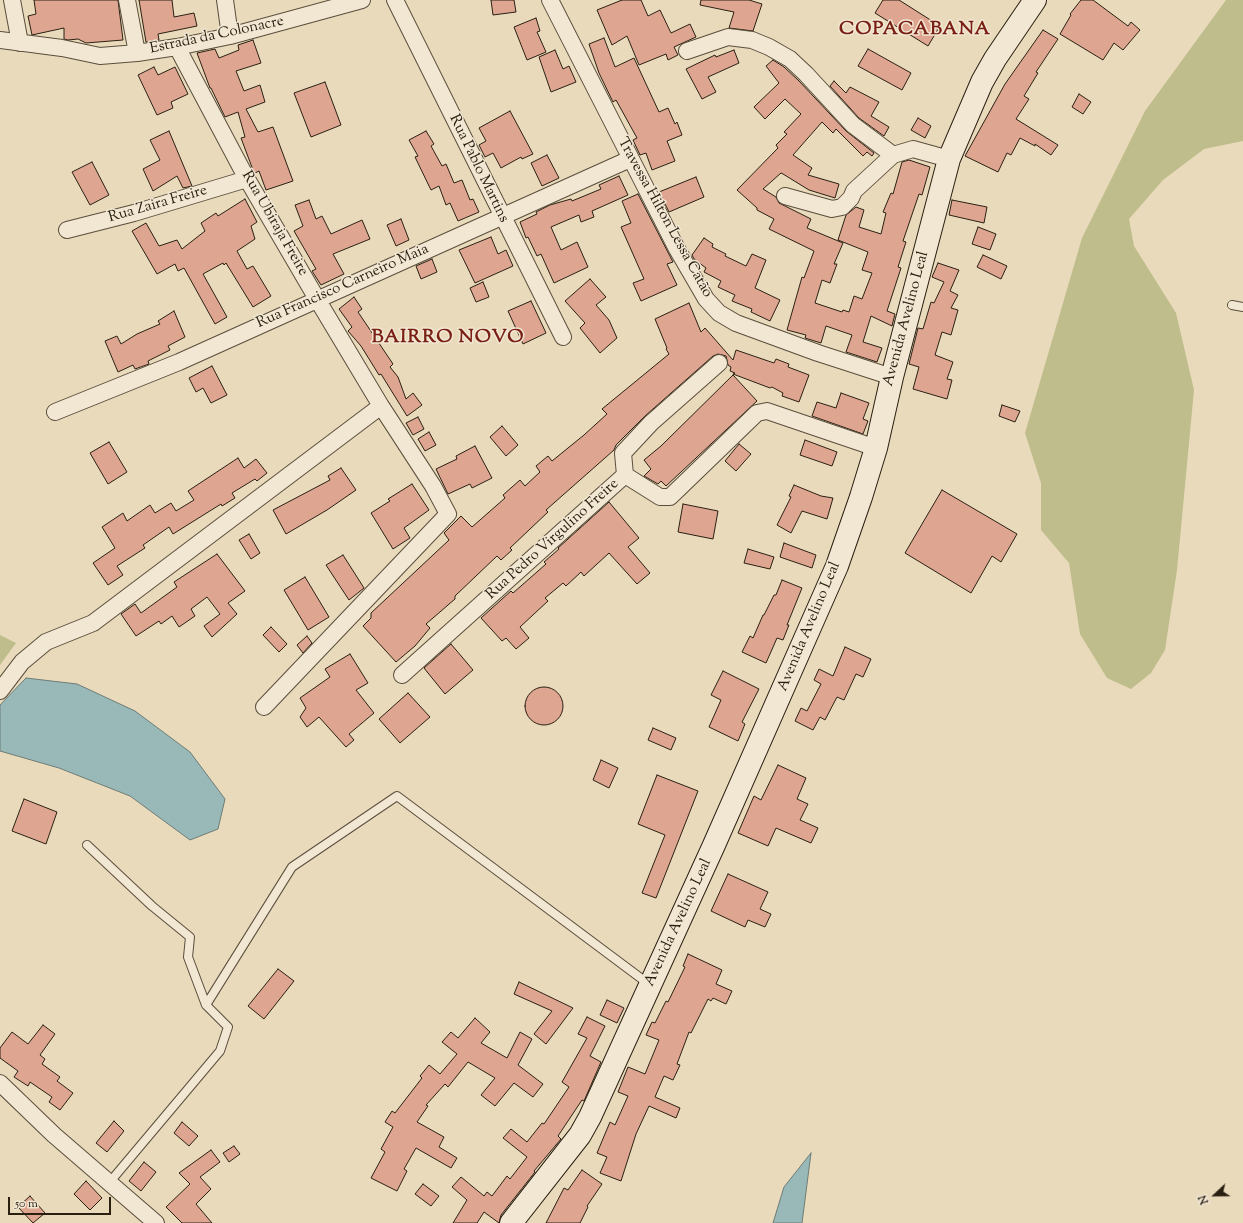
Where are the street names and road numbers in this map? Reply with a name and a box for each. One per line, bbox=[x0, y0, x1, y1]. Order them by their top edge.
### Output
street label: Estrada da Colonacre bbox=[148, 13, 286, 59]
street label: Rua Pablo Martins bbox=[444, 112, 512, 226]
street label: Travessa Hilton Lessa Catão bbox=[612, 135, 716, 301]
street label: Rua Ubiraja Freire bbox=[237, 168, 311, 280]
street label: Rua Zaira Freire bbox=[107, 182, 209, 228]
street label: Rua Francisco Carneiro Maia bbox=[254, 241, 432, 333]
street label: Avenida Avelino Leal bbox=[880, 250, 934, 388]
street label: Rua Pedro Virgulino Freire bbox=[483, 476, 623, 604]
street label: Avenida Avelino Leal bbox=[775, 560, 845, 694]
street label: Avenida Avelino Leal bbox=[642, 856, 716, 990]

